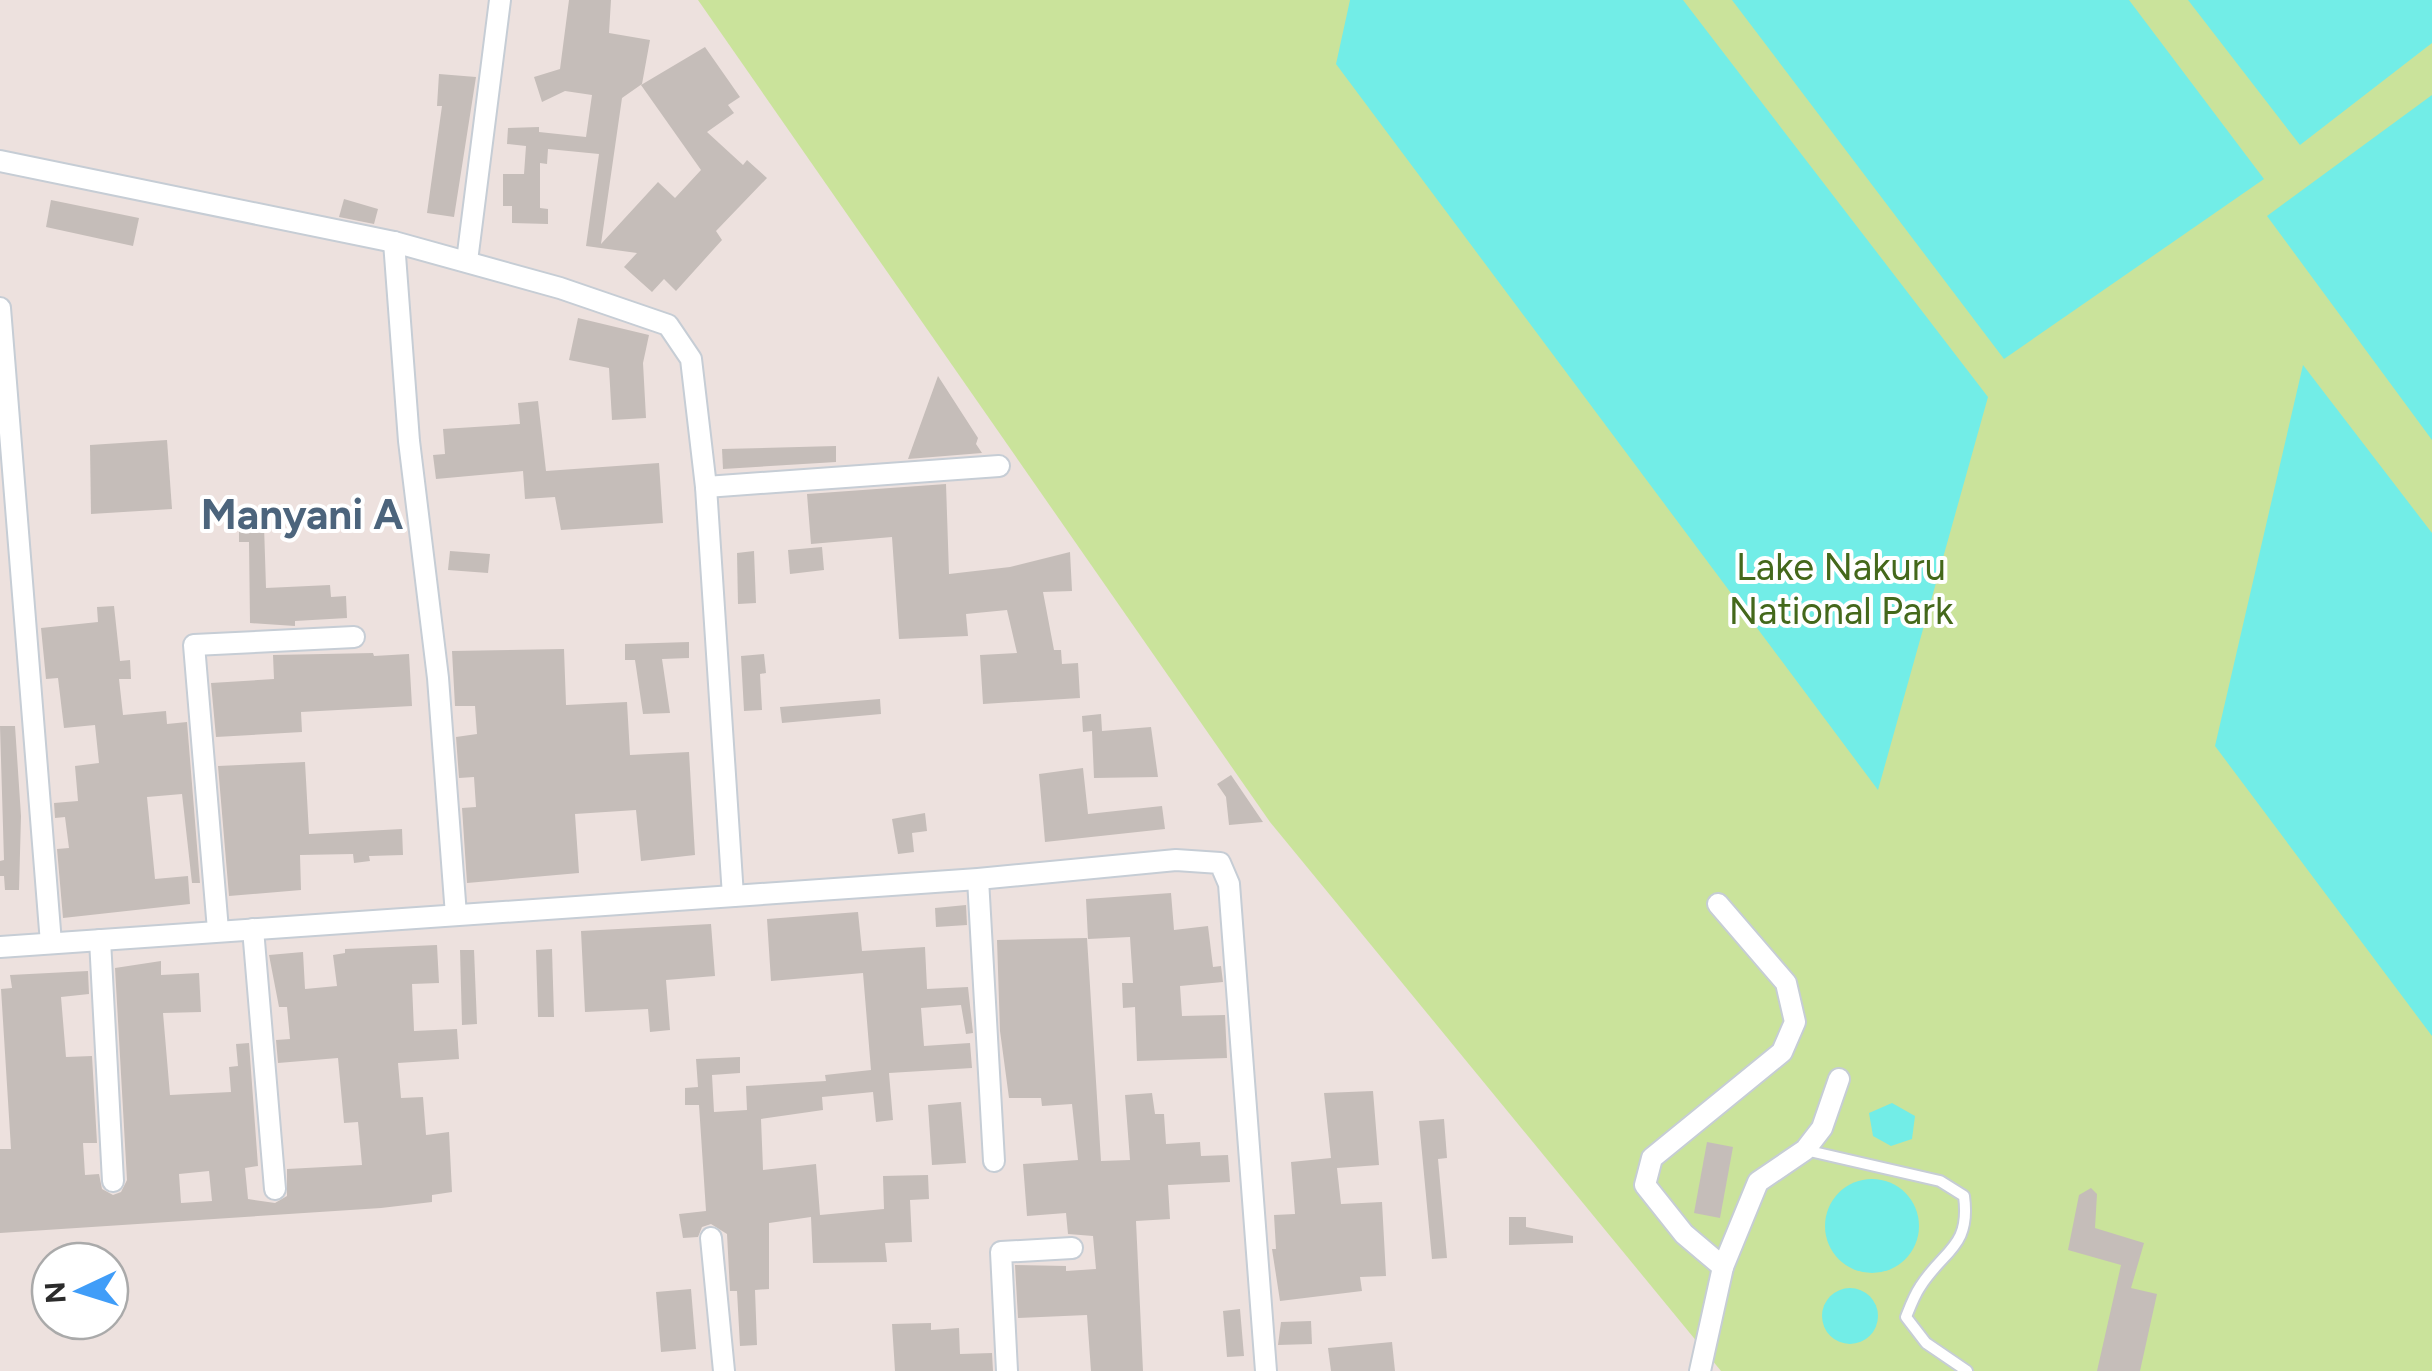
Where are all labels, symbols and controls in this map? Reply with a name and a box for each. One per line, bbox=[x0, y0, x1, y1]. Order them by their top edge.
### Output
district label: Manyani A bbox=[201, 489, 403, 540]
park label: Lake Nakuru National Park bbox=[1729, 544, 1954, 634]
north arrow bbox=[30, 1241, 130, 1341]
text: N bbox=[37, 1281, 73, 1305]

